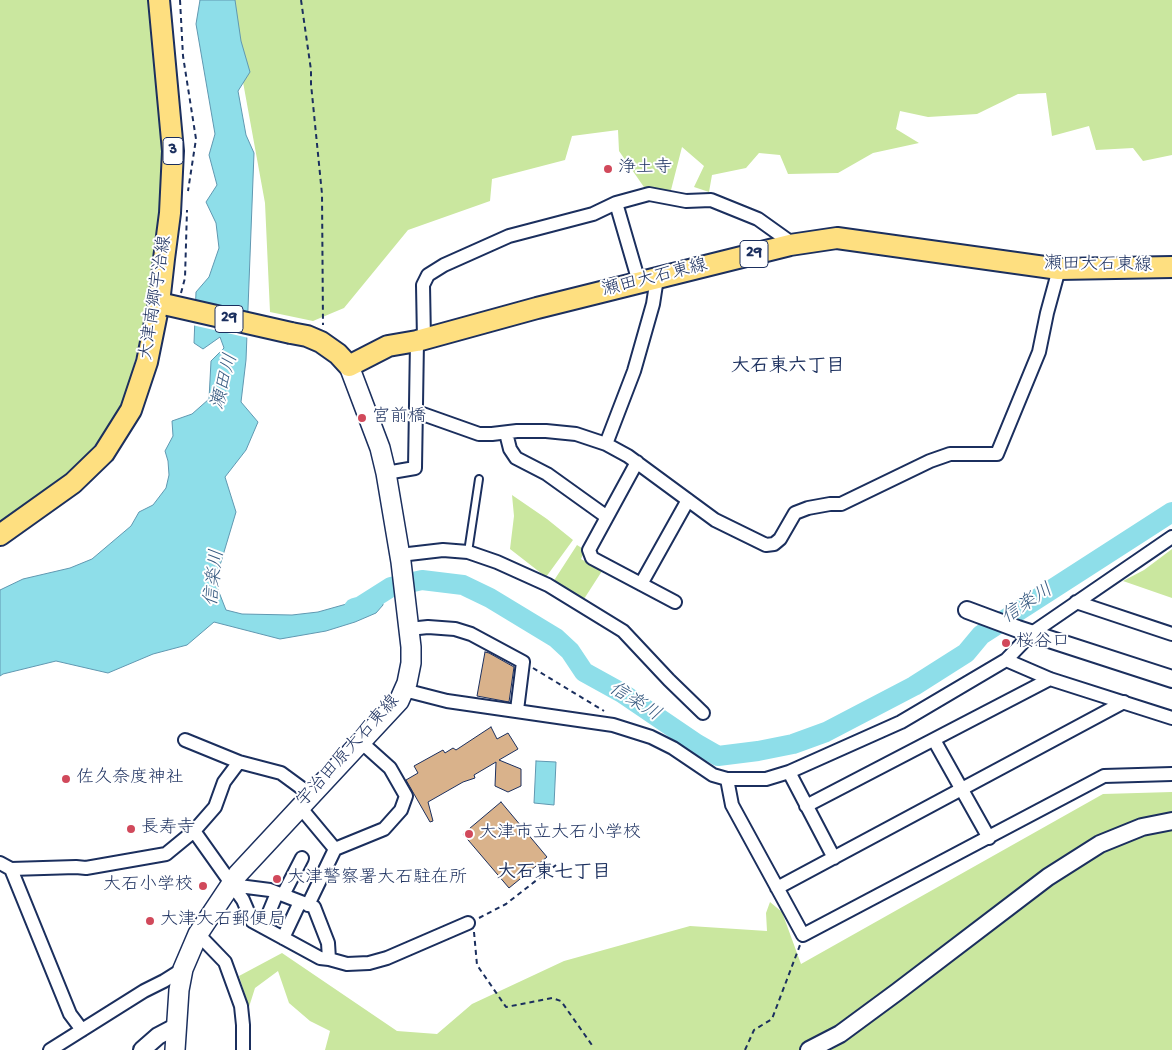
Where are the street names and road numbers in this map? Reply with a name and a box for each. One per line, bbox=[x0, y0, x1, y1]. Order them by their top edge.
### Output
road number: 3 bbox=[163, 138, 183, 164]
street label: 大津南郷宇治線 bbox=[136, 234, 178, 362]
road number: 29 bbox=[740, 240, 768, 268]
street label: 瀬田大石東線 bbox=[1044, 254, 1152, 278]
street label: 瀬田大石東線 bbox=[600, 255, 710, 303]
road number: 29 bbox=[215, 306, 243, 332]
street label: 宇治田原大石東線 bbox=[293, 691, 405, 813]

